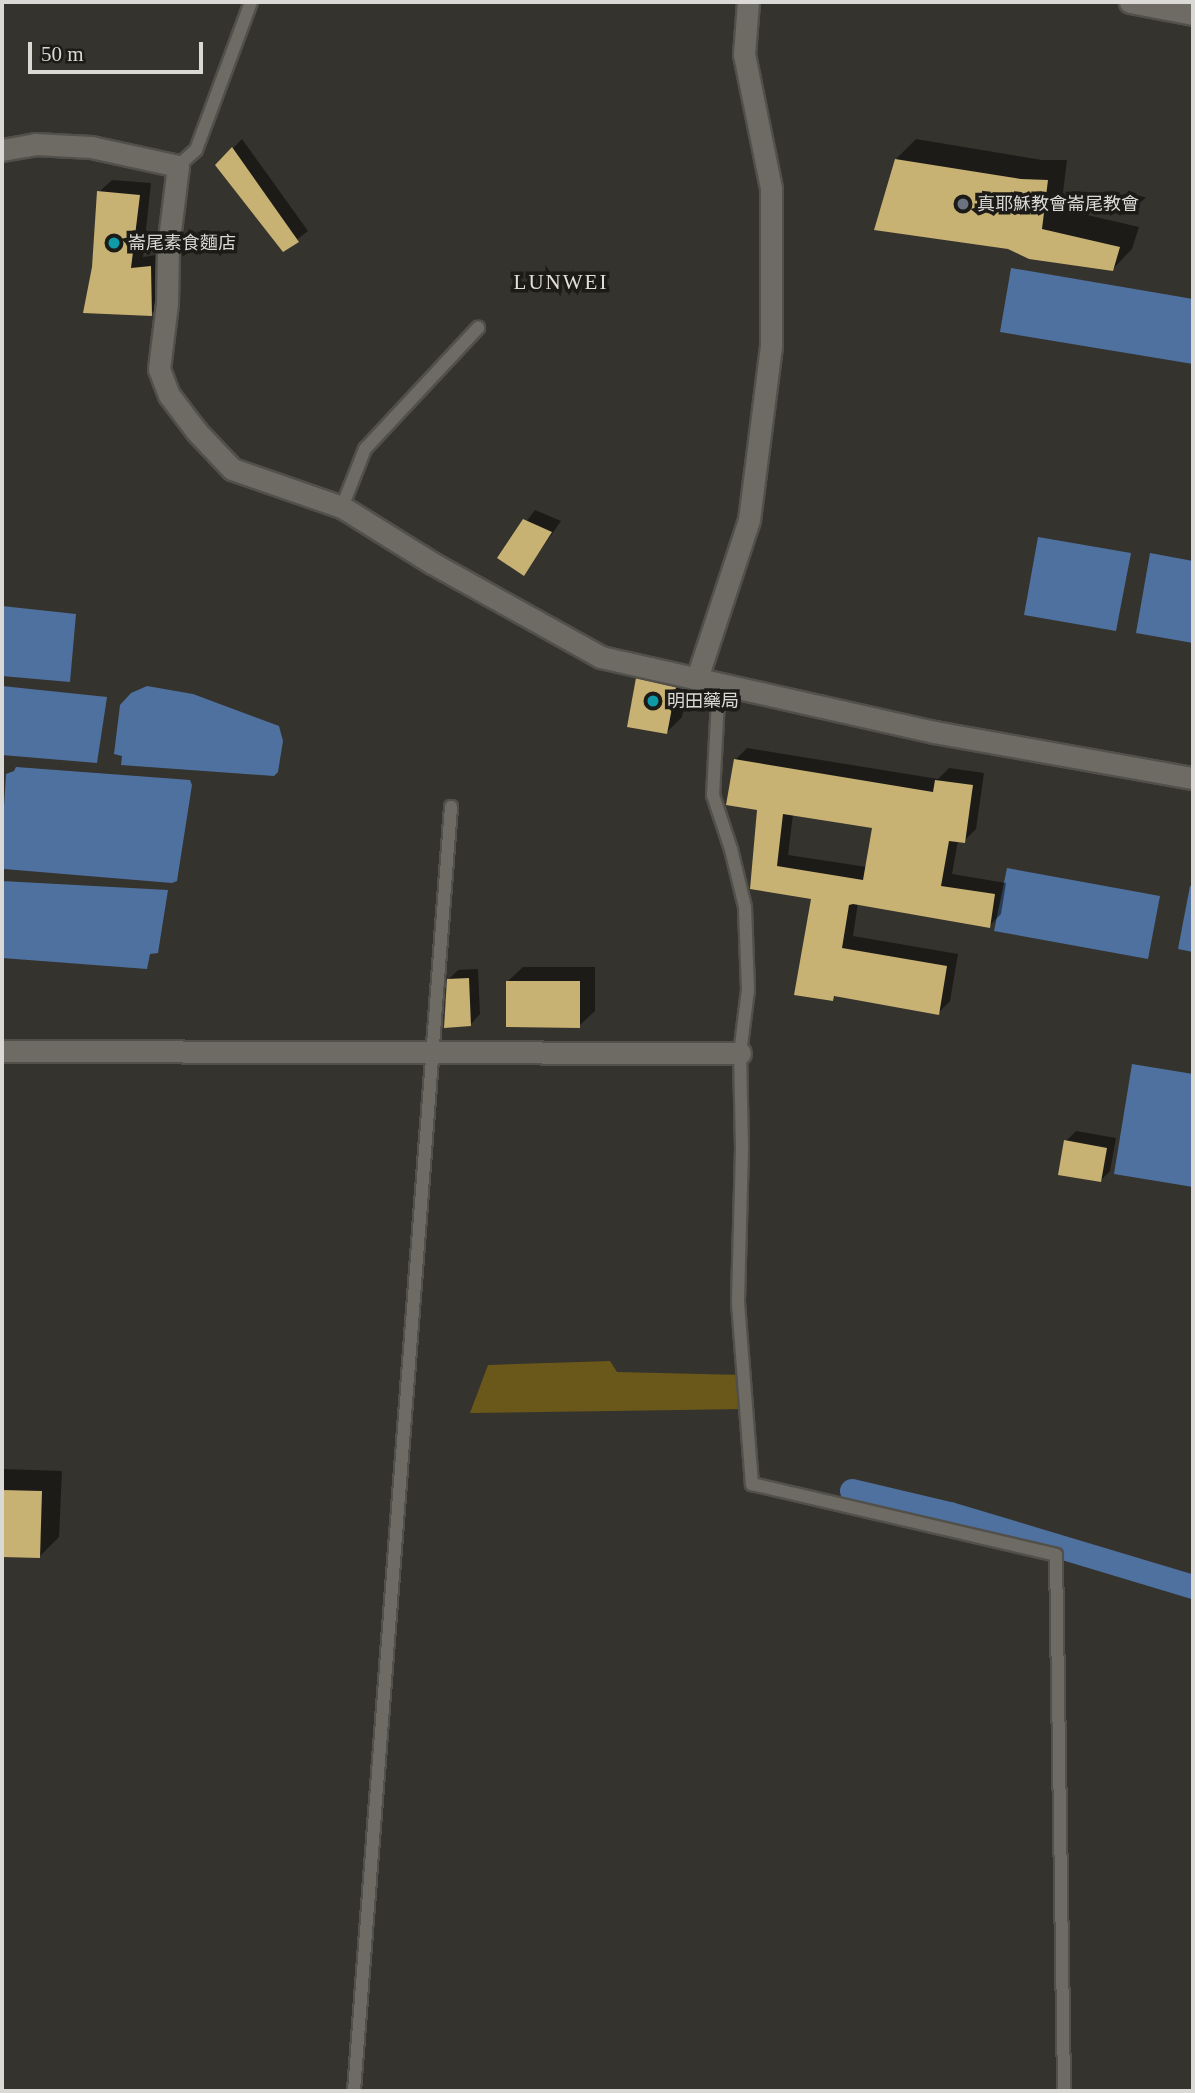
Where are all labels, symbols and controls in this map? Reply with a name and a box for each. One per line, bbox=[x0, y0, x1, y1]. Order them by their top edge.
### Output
scale bar bbox=[32, 28, 206, 72]
text: 50 m bbox=[41, 42, 84, 66]
place label: 真耶穌教會崙尾教會 bbox=[977, 193, 1139, 215]
marker: 真耶穌教會崙尾教會 bbox=[955, 196, 971, 212]
place label: 崙尾素食麵店 bbox=[128, 232, 236, 254]
marker: 崙尾素食麵店 bbox=[106, 235, 122, 251]
district label: LUNWEI bbox=[514, 269, 608, 295]
place label: 明田藥局 bbox=[667, 690, 739, 712]
marker: 明田藥局 bbox=[645, 693, 661, 709]

